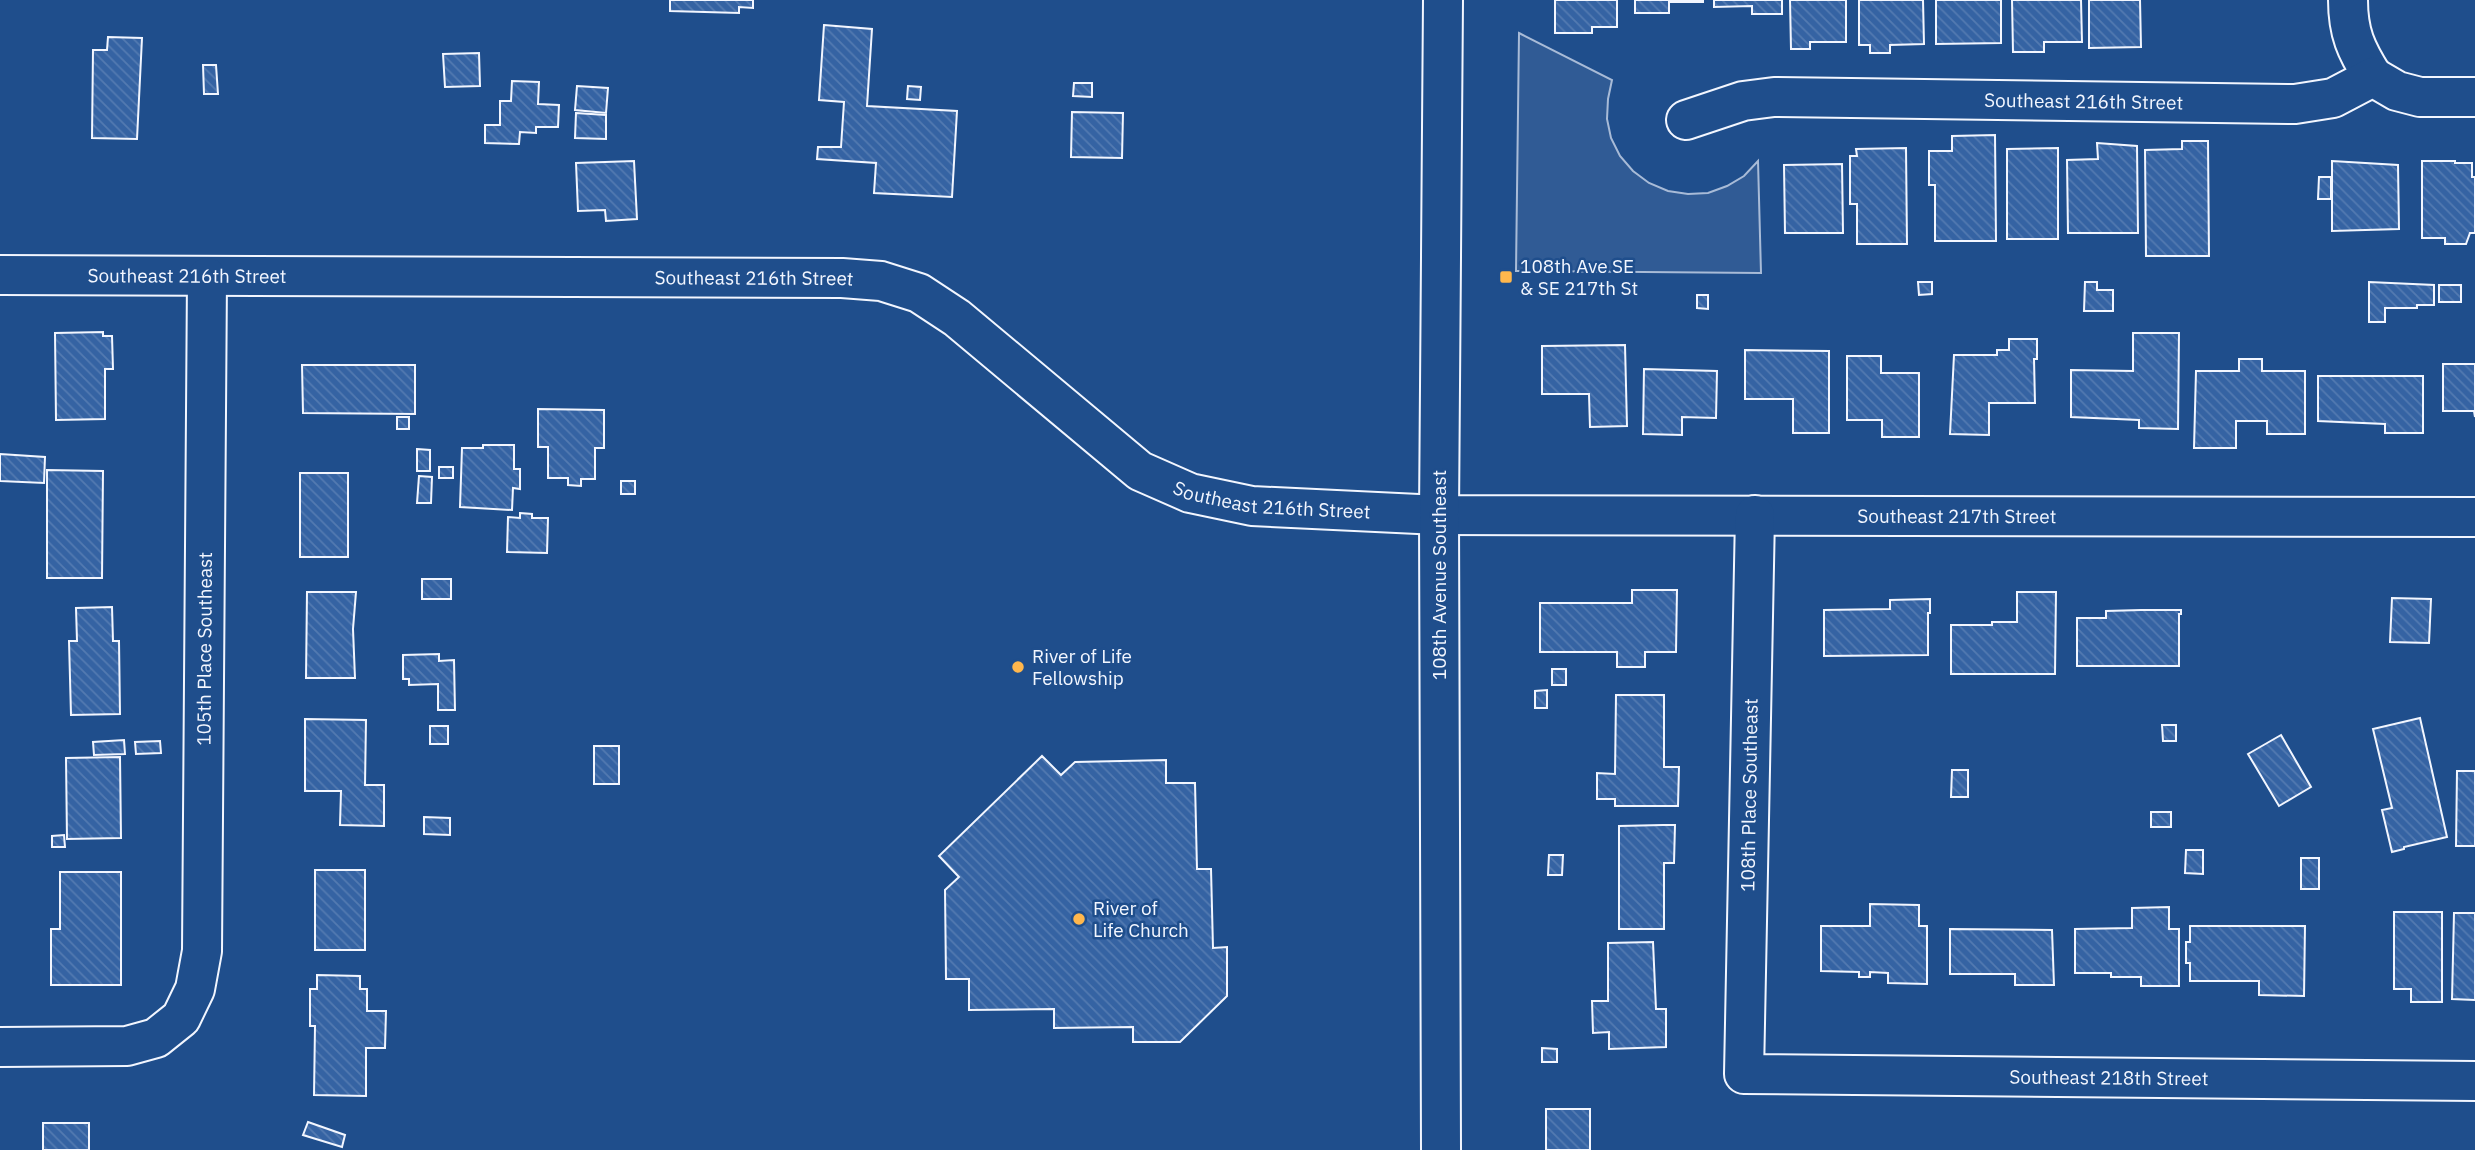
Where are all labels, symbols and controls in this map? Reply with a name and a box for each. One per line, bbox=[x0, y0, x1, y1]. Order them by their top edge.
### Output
street label: Southeast 216th Street bbox=[1984, 88, 2183, 114]
place label: 108th Ave SE & SE 217th St bbox=[1520, 254, 1638, 300]
street label: Southeast 216th Street bbox=[87, 263, 287, 288]
street label: Southeast 216th Street bbox=[654, 265, 854, 291]
marker: 108th Ave SE & SE 217th St bbox=[1498, 269, 1514, 285]
street label: 108th Avenue Southeast bbox=[1427, 470, 1451, 680]
street label: Southeast 216th Street bbox=[1169, 475, 1371, 524]
street label: Southeast 217th Street bbox=[1857, 504, 2056, 528]
street label: 105th Place Southeast bbox=[192, 552, 217, 746]
place label: River of Life Fellowship bbox=[1032, 644, 1132, 690]
marker: River of Life Fellowship bbox=[1010, 659, 1026, 675]
street label: 108th Place Southeast bbox=[1735, 698, 1763, 892]
place label: River of Life Church bbox=[1093, 896, 1189, 942]
marker: River of Life Church bbox=[1071, 911, 1087, 927]
street label: Southeast 218th Street bbox=[2009, 1065, 2209, 1090]

